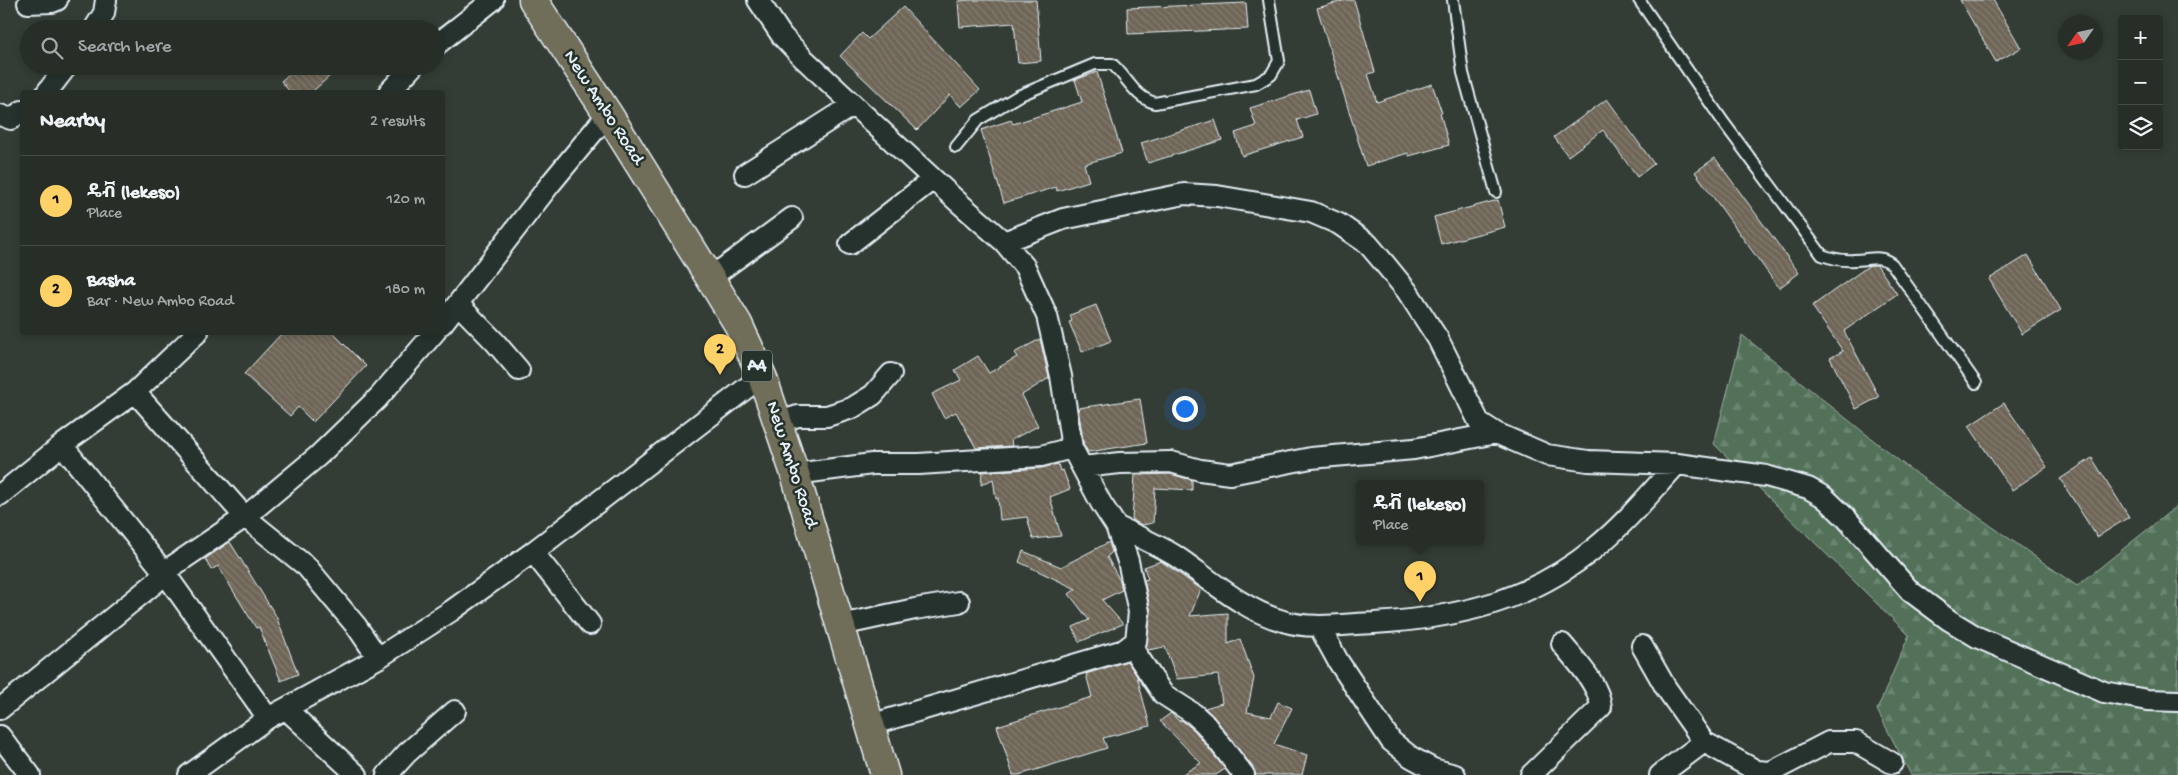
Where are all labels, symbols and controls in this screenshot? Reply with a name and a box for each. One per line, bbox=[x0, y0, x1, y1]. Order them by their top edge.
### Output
north arrow bbox=[2058, 15, 2103, 60]
map controls bbox=[2118, 15, 2163, 150]
button: + bbox=[2118, 15, 2163, 60]
search box bbox=[20, 20, 445, 75]
icon: search bbox=[38, 34, 66, 62]
text: Search here bbox=[78, 36, 172, 59]
street label: New Ambo Road bbox=[557, 46, 650, 171]
button: − bbox=[2118, 60, 2163, 105]
button: layers bbox=[2118, 105, 2163, 150]
text: Nearby bbox=[40, 110, 105, 135]
text: 2 results bbox=[370, 113, 425, 132]
text: ዴቭ (lekeso) bbox=[87, 182, 180, 205]
text: 1 bbox=[53, 191, 59, 210]
text: 120 m bbox=[386, 191, 425, 210]
text: Place bbox=[87, 205, 122, 224]
text: Basha bbox=[87, 270, 135, 293]
text: 2 bbox=[52, 281, 60, 300]
text: 180 m bbox=[386, 281, 425, 300]
text: Bar · New Ambo Road bbox=[87, 293, 234, 312]
pin: 2 bbox=[704, 334, 736, 375]
road number: A4 bbox=[742, 351, 772, 382]
your location bbox=[1172, 396, 1198, 422]
street label: New Ambo Road bbox=[760, 399, 823, 533]
popup bbox=[1356, 480, 1484, 545]
text: ዴቭ (lekeso) bbox=[1373, 494, 1467, 517]
text: Place bbox=[1373, 517, 1408, 536]
pin: 1 bbox=[1404, 561, 1436, 602]

